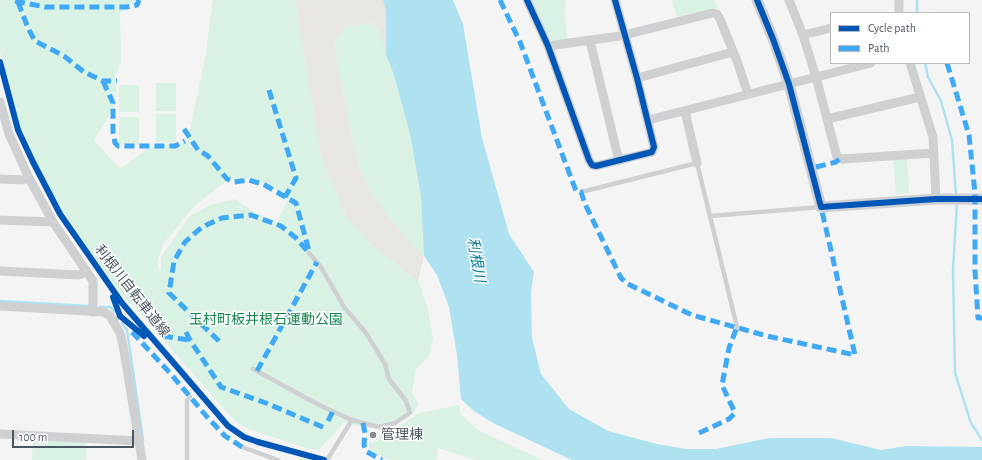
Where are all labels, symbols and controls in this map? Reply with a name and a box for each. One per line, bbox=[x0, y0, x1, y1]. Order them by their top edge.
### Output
legend bbox=[830, 12, 970, 64]
text: Cycle path bbox=[868, 22, 916, 34]
text: Path bbox=[868, 42, 890, 54]
water label: 利根川 bbox=[463, 236, 489, 284]
street label: 利根川自転車道線 bbox=[91, 242, 173, 340]
park label: 玉村町板井根石運動公園 bbox=[189, 312, 343, 328]
scale bar bbox=[14, 422, 136, 448]
place label: 管理棟 bbox=[381, 427, 423, 443]
marker: 管理棟 bbox=[368, 430, 378, 440]
text: 100 m bbox=[19, 431, 47, 443]

